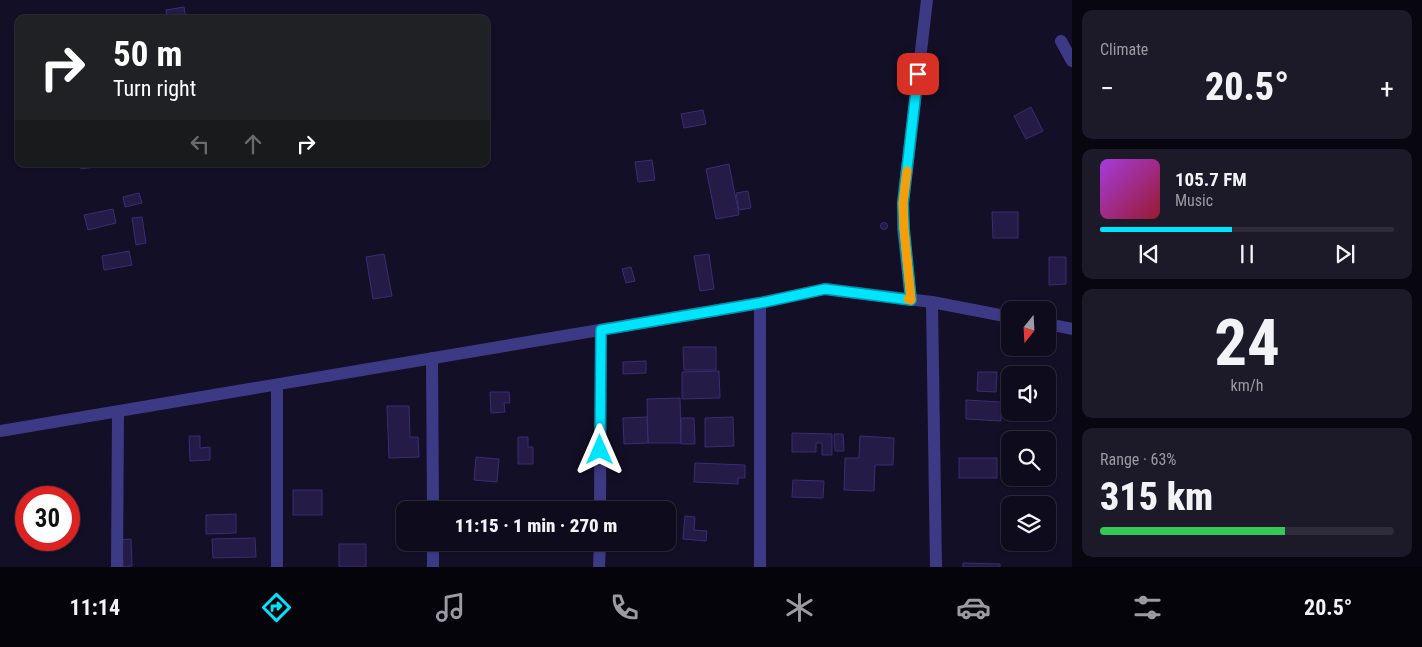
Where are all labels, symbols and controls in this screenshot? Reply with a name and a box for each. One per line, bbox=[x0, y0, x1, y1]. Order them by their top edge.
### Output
text: 50 m bbox=[113, 34, 182, 75]
icon: right bbox=[30, 35, 95, 100]
text: Climate bbox=[1100, 40, 1148, 59]
pin bbox=[897, 53, 939, 95]
icon: arrive bbox=[904, 60, 932, 88]
text: 20.5° bbox=[1205, 65, 1289, 109]
text: − bbox=[1100, 72, 1114, 105]
text: + bbox=[1380, 72, 1394, 105]
text: Turn right bbox=[113, 76, 196, 101]
icon: left bbox=[186, 130, 214, 158]
icon: ahead bbox=[239, 130, 267, 158]
icon: right bbox=[292, 130, 320, 158]
text: 105.7 FM bbox=[1175, 168, 1247, 191]
text: Music bbox=[1175, 191, 1213, 210]
icon: previous bbox=[1135, 240, 1163, 268]
icon: pause bbox=[1233, 240, 1261, 268]
icon: next bbox=[1331, 240, 1359, 268]
north arrow bbox=[1001, 301, 1056, 356]
map controls bbox=[1001, 301, 1056, 551]
text: 24 bbox=[1214, 305, 1280, 381]
button: sound bbox=[1001, 366, 1056, 421]
text: km/h bbox=[1231, 376, 1263, 395]
position arrow bbox=[573, 423, 625, 475]
button: search bbox=[1001, 431, 1056, 486]
text: Range · 63% bbox=[1100, 450, 1176, 469]
text: 315 km bbox=[1100, 475, 1213, 519]
speed limit sign: 30 bbox=[15, 486, 80, 551]
button: layers bbox=[1001, 496, 1056, 551]
text: 11:15 · 1 min · 270 m bbox=[455, 514, 617, 537]
icon: directions bbox=[259, 590, 294, 625]
icon: music bbox=[433, 590, 468, 625]
icon: phone bbox=[607, 590, 642, 625]
icon: climate bbox=[782, 590, 817, 625]
icon: car bbox=[956, 590, 991, 625]
icon: filters bbox=[1130, 590, 1165, 625]
text: 11:14 bbox=[70, 595, 120, 620]
text: 20.5° bbox=[1304, 595, 1352, 620]

